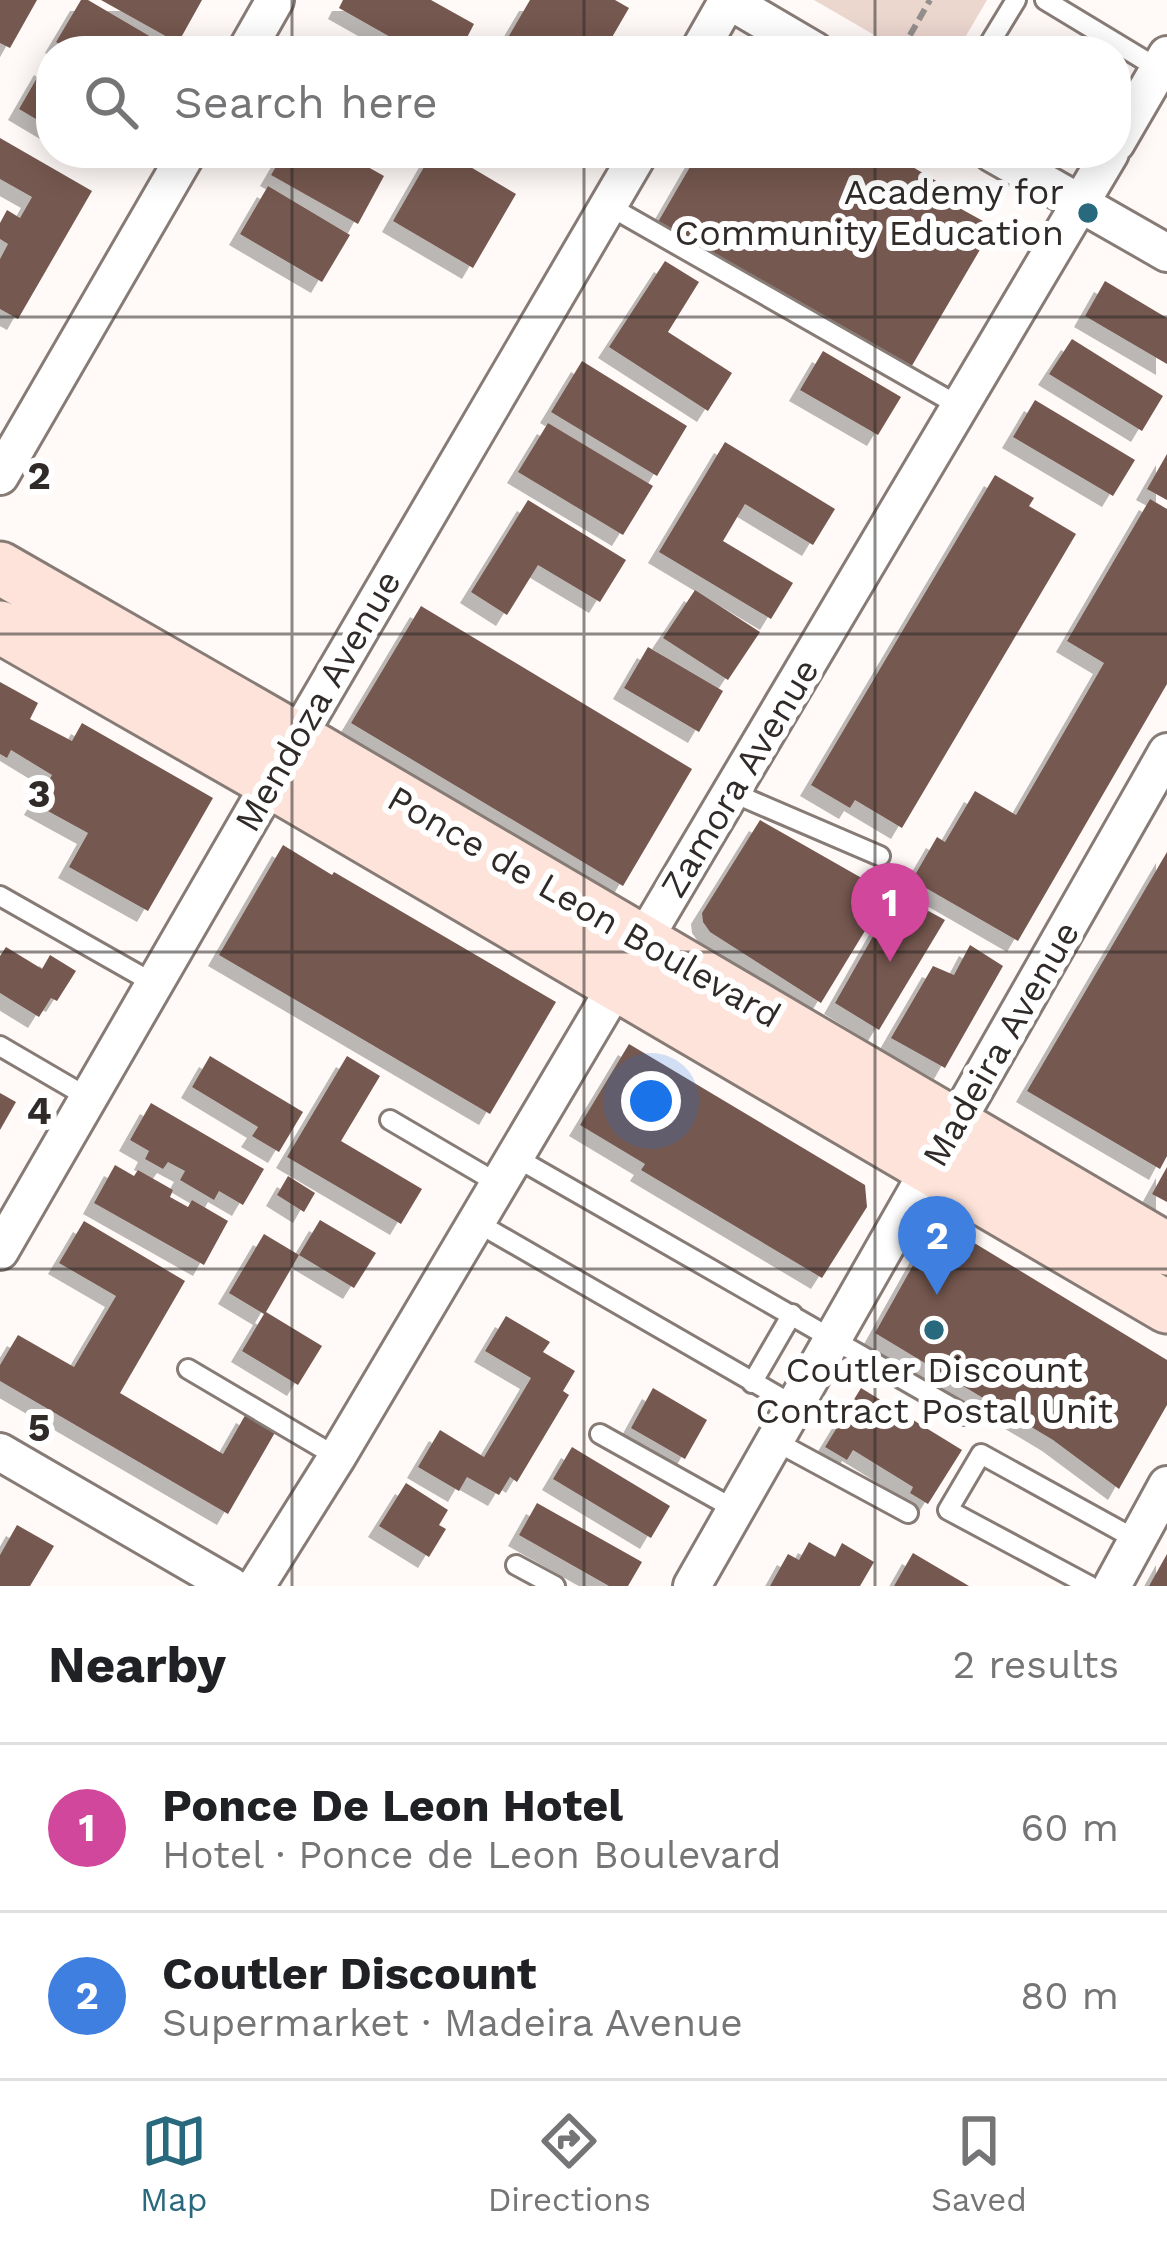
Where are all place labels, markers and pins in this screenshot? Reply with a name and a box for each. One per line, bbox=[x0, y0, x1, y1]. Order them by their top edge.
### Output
place label: Academy for Community Education bbox=[675, 171, 1064, 254]
marker: Academy for Community Education bbox=[1075, 200, 1101, 226]
pin: 1 bbox=[851, 863, 929, 962]
pin: 2 bbox=[898, 1196, 976, 1295]
marker: Coutler Discount Contract Postal Unit bbox=[921, 1317, 947, 1343]
place label: Coutler Discount Contract Postal Unit bbox=[755, 1349, 1113, 1432]

